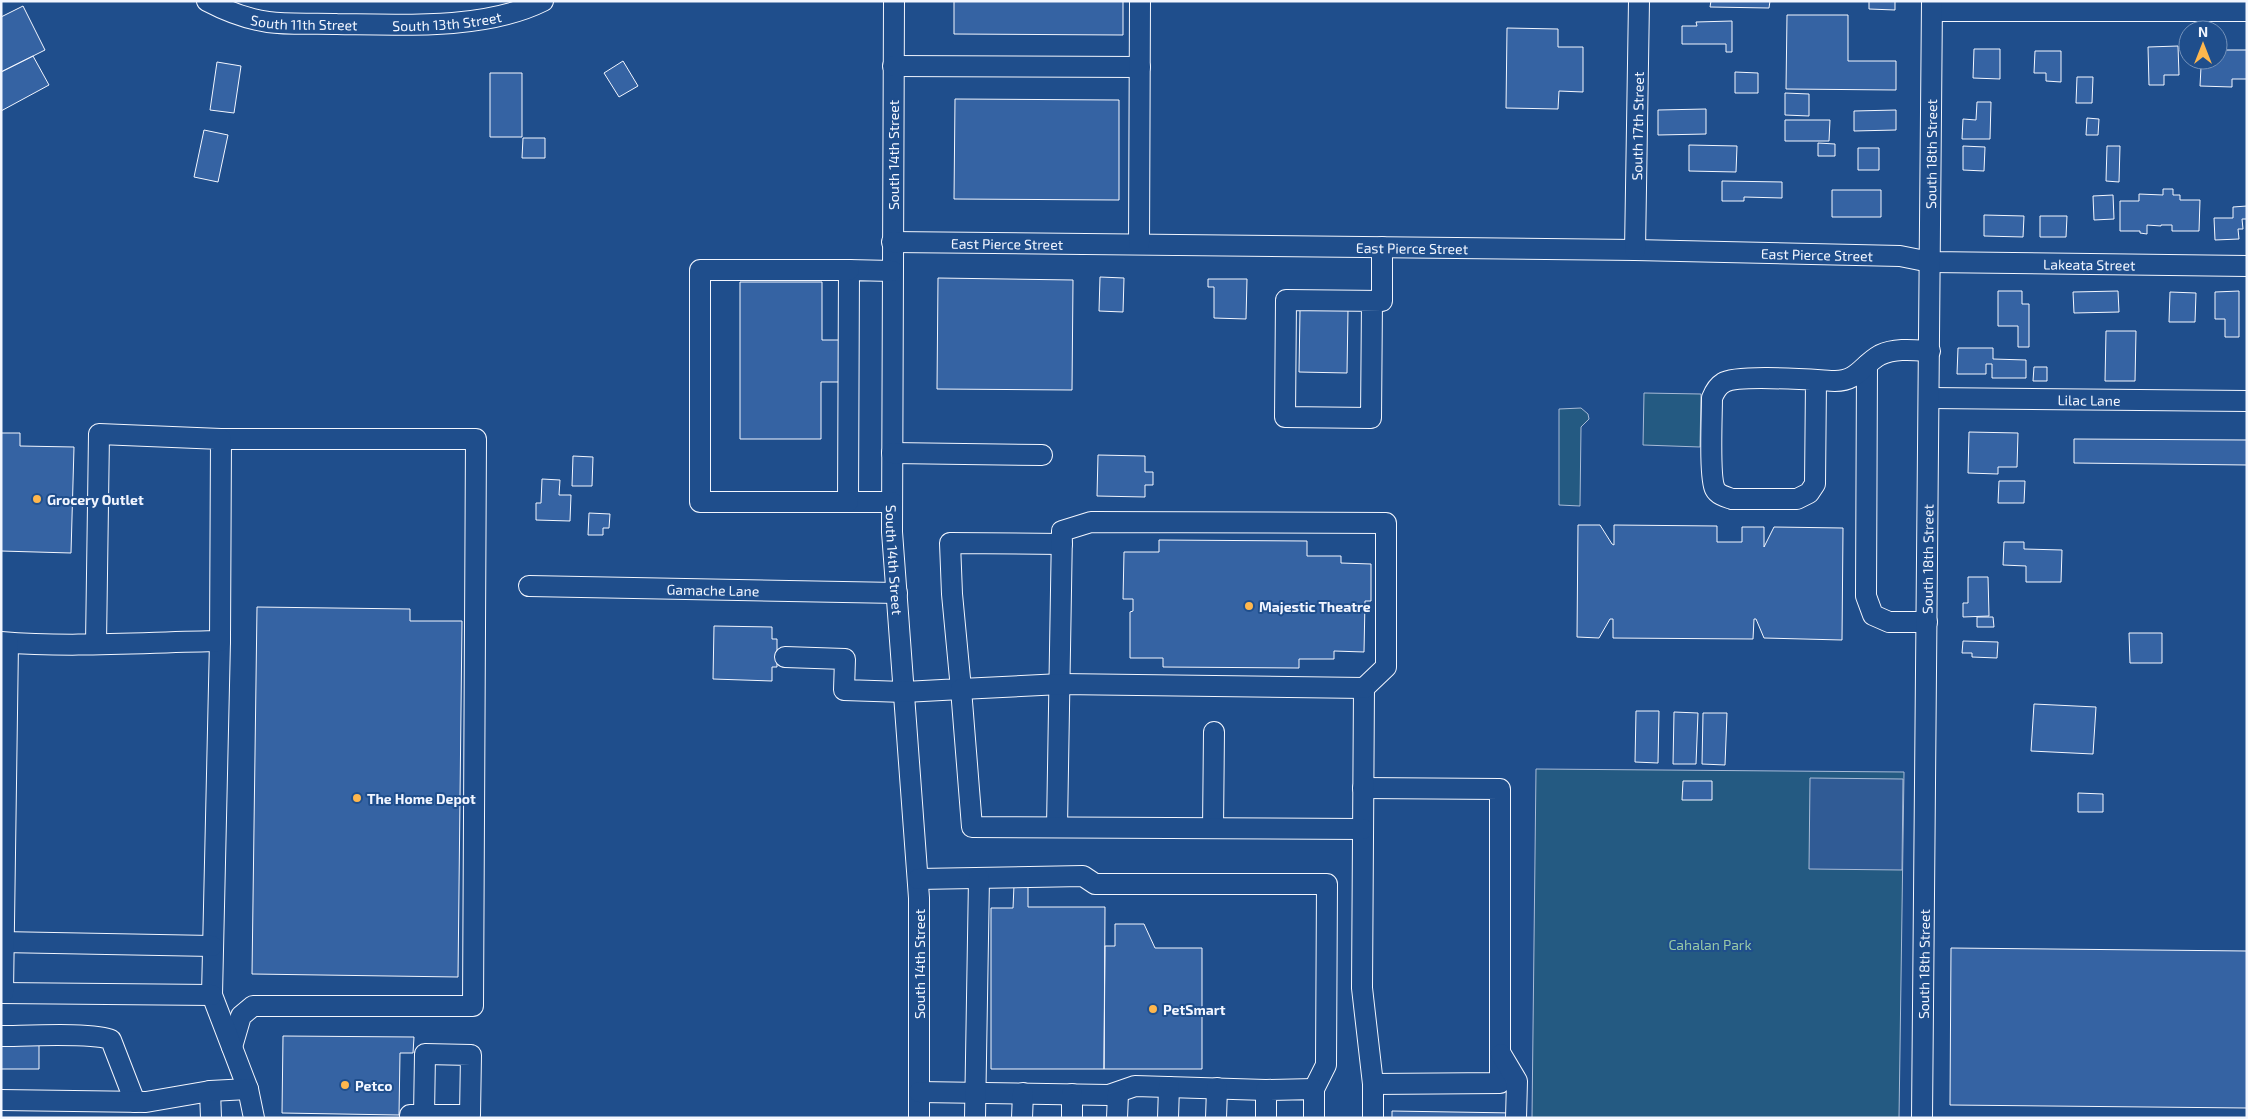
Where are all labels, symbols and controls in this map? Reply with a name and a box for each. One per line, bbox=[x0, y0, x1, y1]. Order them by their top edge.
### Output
street label: South 13th Street bbox=[392, 7, 503, 33]
street label: South 11th Street bbox=[249, 10, 358, 33]
north arrow bbox=[2178, 20, 2228, 70]
text: N bbox=[2198, 23, 2208, 40]
street label: South 17th Street bbox=[1628, 72, 1646, 181]
street label: South 18th Street bbox=[1922, 99, 1940, 209]
street label: South 14th Street bbox=[885, 100, 902, 210]
street label: East Pierce Street bbox=[951, 234, 1063, 252]
street label: East Pierce Street bbox=[1356, 238, 1468, 257]
street label: East Pierce Street bbox=[1761, 244, 1873, 264]
street label: Lakeata Street bbox=[2043, 255, 2135, 273]
street label: Lilac Lane bbox=[2057, 391, 2121, 408]
place label: Grocery Outlet bbox=[47, 491, 144, 508]
marker: Grocery Outlet bbox=[31, 493, 43, 505]
street label: South 18th Street bbox=[1918, 504, 1936, 614]
street label: South 14th Street bbox=[883, 505, 907, 615]
street label: Gamache Lane bbox=[666, 580, 759, 599]
place label: Majestic Theatre bbox=[1259, 598, 1371, 615]
marker: Majestic Theatre bbox=[1243, 600, 1255, 612]
place label: The Home Depot bbox=[367, 790, 476, 807]
marker: The Home Depot bbox=[351, 792, 363, 804]
street label: South 14th Street bbox=[911, 909, 928, 1019]
street label: South 18th Street bbox=[1914, 909, 1932, 1019]
park label: Cahalan Park bbox=[1668, 936, 1752, 953]
place label: PetSmart bbox=[1163, 1001, 1226, 1018]
marker: PetSmart bbox=[1147, 1003, 1159, 1015]
place label: Petco bbox=[355, 1077, 393, 1094]
marker: Petco bbox=[339, 1079, 351, 1091]

